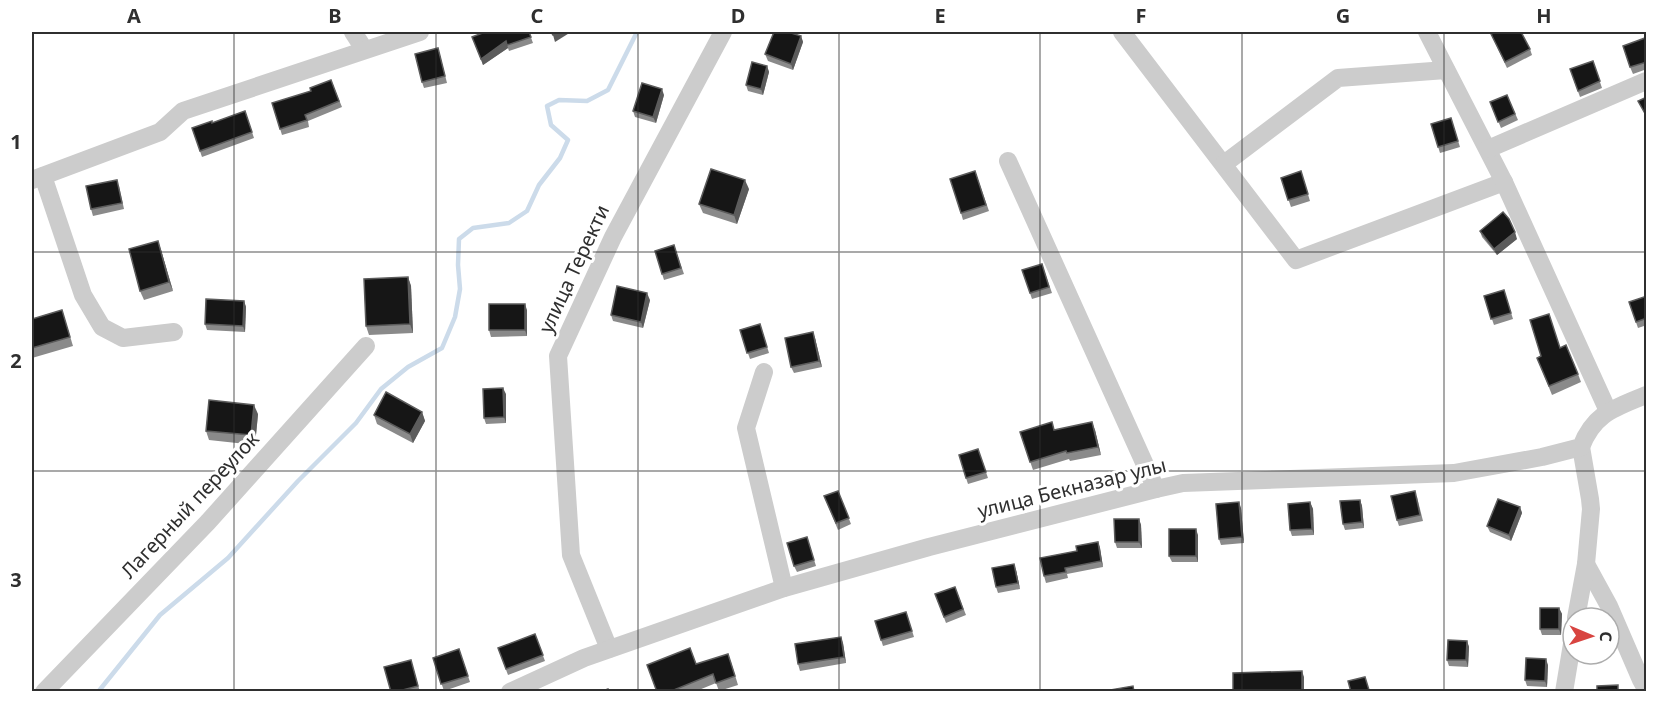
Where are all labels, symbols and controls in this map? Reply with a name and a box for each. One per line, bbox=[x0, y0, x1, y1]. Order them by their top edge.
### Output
text: A bbox=[127, 2, 141, 29]
text: B bbox=[328, 2, 342, 29]
text: C bbox=[531, 2, 544, 29]
text: D bbox=[731, 2, 745, 29]
text: E bbox=[934, 2, 946, 29]
text: F bbox=[1136, 2, 1146, 29]
text: G bbox=[1336, 2, 1350, 29]
text: H bbox=[1536, 2, 1552, 29]
text: 1 bbox=[10, 128, 22, 155]
street label: улица Теректи bbox=[532, 200, 615, 337]
text: 2 bbox=[10, 347, 22, 374]
street label: Лагерный переулок bbox=[115, 425, 265, 584]
street label: улица Бекназар улы bbox=[975, 451, 1169, 524]
text: 3 bbox=[10, 566, 22, 593]
north arrow bbox=[1561, 606, 1621, 666]
text: С bbox=[1595, 631, 1617, 642]

